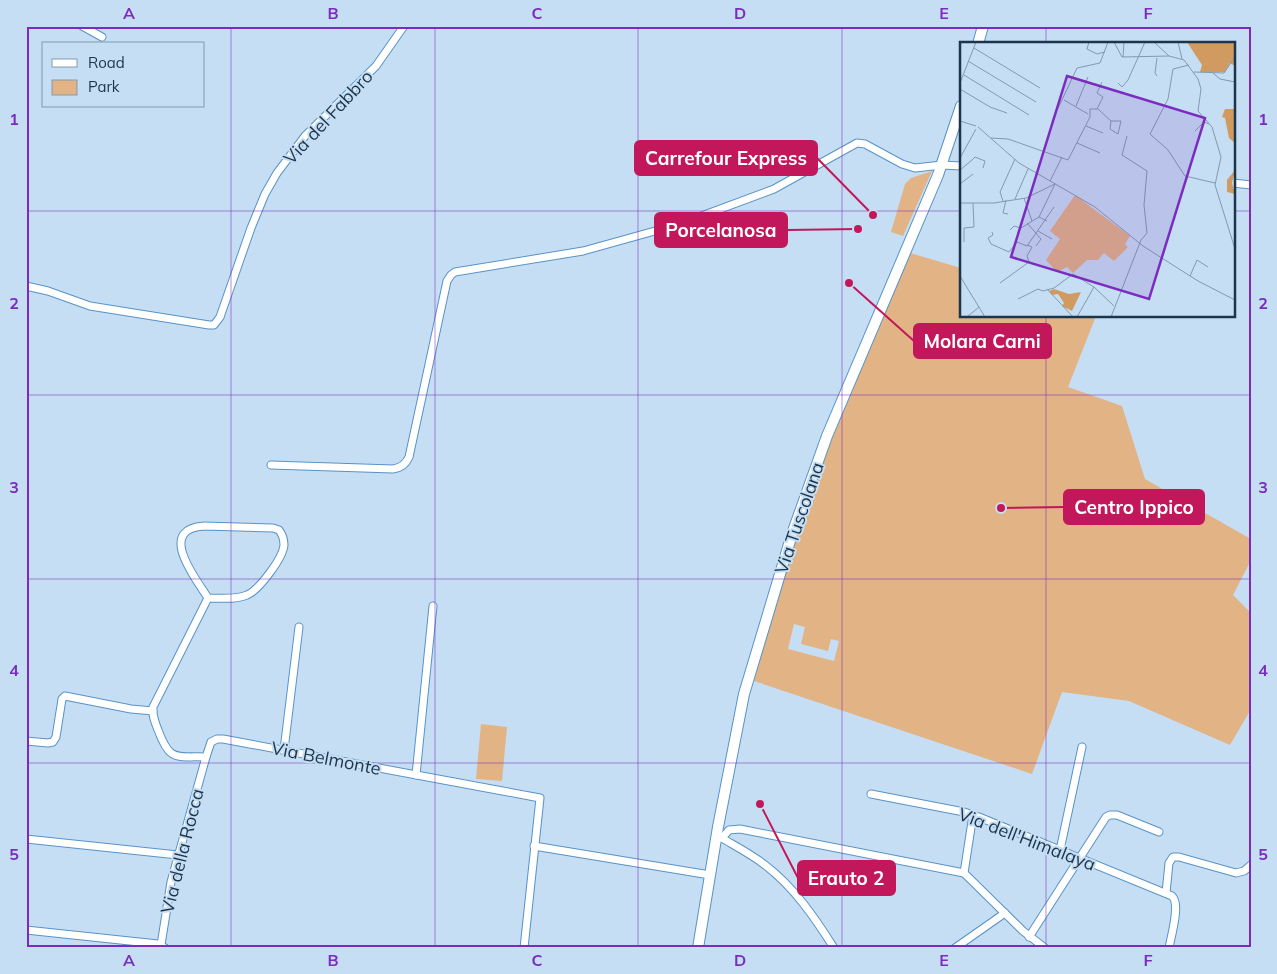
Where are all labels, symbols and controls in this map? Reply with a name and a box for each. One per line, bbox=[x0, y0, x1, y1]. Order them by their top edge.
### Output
text: A bbox=[123, 3, 135, 23]
text: B bbox=[327, 3, 339, 23]
text: C bbox=[532, 3, 543, 23]
text: D bbox=[734, 3, 746, 23]
text: E bbox=[939, 3, 949, 23]
text: F bbox=[1143, 3, 1153, 23]
legend bbox=[42, 42, 205, 108]
inset map bbox=[960, 42, 1234, 318]
text: Road bbox=[88, 53, 125, 72]
street label: Via del Fabbro bbox=[278, 65, 378, 169]
text: Park bbox=[88, 77, 120, 96]
text: 1 bbox=[9, 109, 19, 129]
text: 1 bbox=[1258, 109, 1268, 129]
callout: Carrefour Express bbox=[635, 141, 817, 175]
text: Carrefour Express bbox=[645, 146, 807, 170]
callout: Porcelanosa bbox=[655, 213, 787, 247]
text: Porcelanosa bbox=[665, 218, 777, 242]
text: 2 bbox=[9, 293, 19, 313]
text: 2 bbox=[1258, 293, 1268, 313]
callout: Molara Carni bbox=[914, 324, 1051, 358]
text: Molara Carni bbox=[923, 329, 1041, 353]
street label: Via Tuscolana bbox=[769, 459, 829, 577]
text: 3 bbox=[9, 477, 19, 497]
text: 3 bbox=[1258, 477, 1268, 497]
callout: Centro Ippico bbox=[1064, 490, 1204, 524]
text: Centro Ippico bbox=[1074, 495, 1194, 519]
text: 4 bbox=[9, 660, 19, 680]
text: 4 bbox=[1258, 660, 1268, 680]
street label: Via Belmonte bbox=[269, 736, 383, 780]
street label: Via della Rocca bbox=[155, 786, 209, 916]
street label: Via dell'Himalaya bbox=[955, 802, 1099, 876]
text: 5 bbox=[9, 844, 19, 864]
text: 5 bbox=[1258, 844, 1268, 864]
callout: Erauto 2 bbox=[798, 861, 895, 895]
text: Erauto 2 bbox=[808, 866, 884, 890]
text: A bbox=[123, 950, 135, 970]
text: B bbox=[327, 950, 339, 970]
text: C bbox=[532, 950, 543, 970]
text: D bbox=[734, 950, 746, 970]
text: E bbox=[939, 950, 949, 970]
text: F bbox=[1143, 950, 1153, 970]

